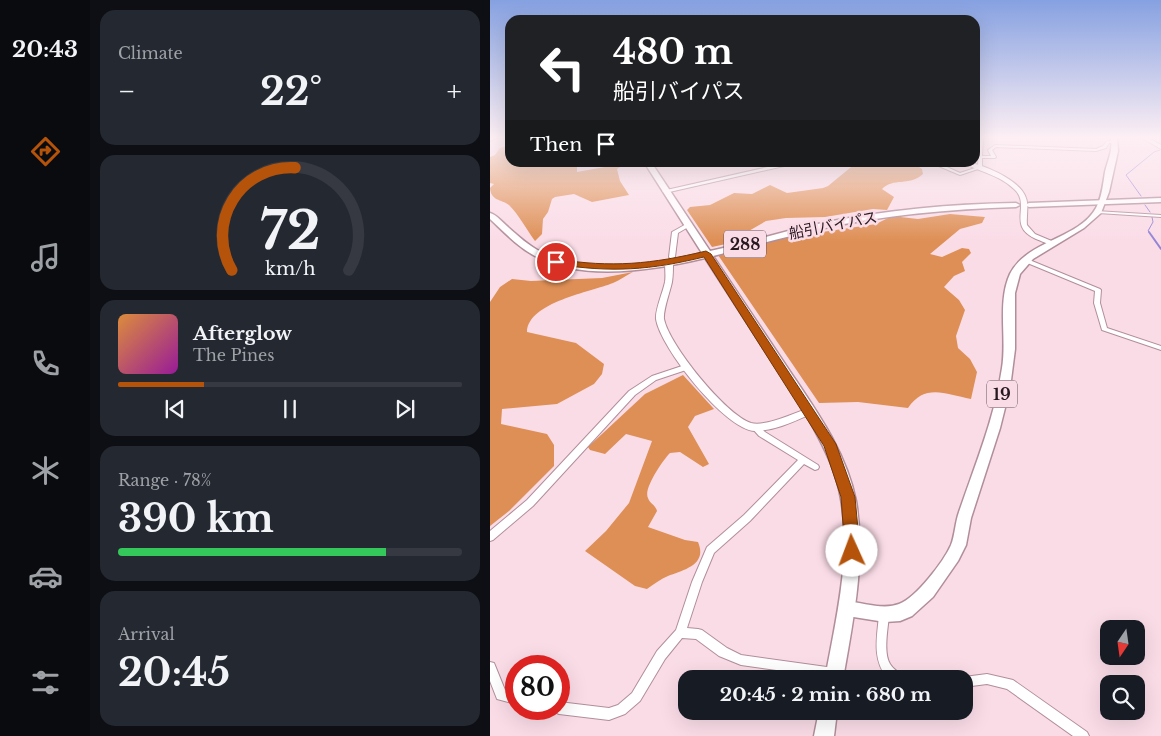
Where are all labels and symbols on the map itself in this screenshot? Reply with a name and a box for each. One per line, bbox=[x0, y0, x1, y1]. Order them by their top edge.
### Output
street label: 船引バイパス bbox=[787, 207, 879, 243]
road number: 288 bbox=[724, 230, 766, 258]
pin bbox=[535, 241, 577, 283]
road number: 19 bbox=[987, 380, 1017, 408]
position arrow bbox=[825, 524, 877, 576]
north arrow bbox=[1100, 620, 1145, 665]
speed limit sign: 80 bbox=[505, 655, 570, 720]

